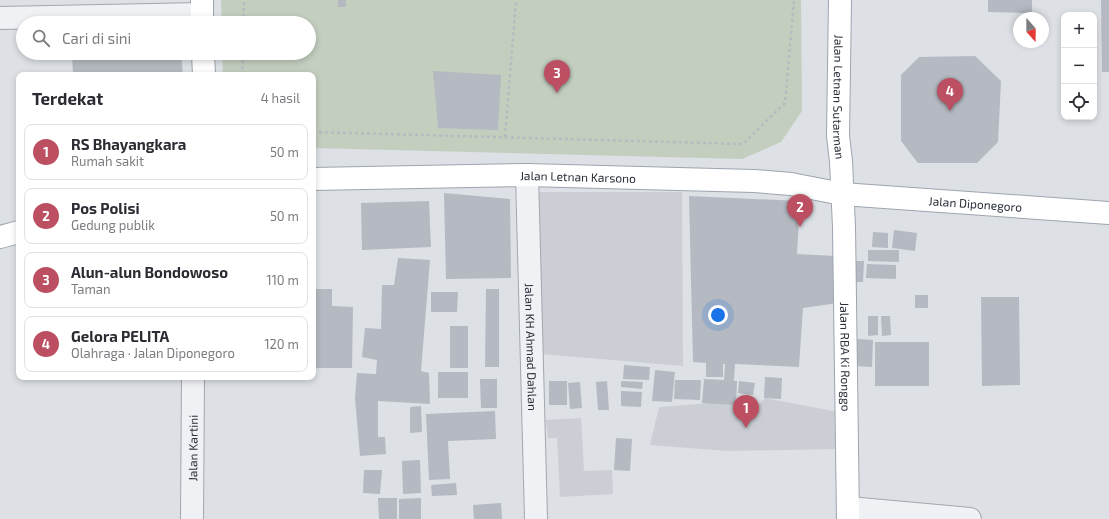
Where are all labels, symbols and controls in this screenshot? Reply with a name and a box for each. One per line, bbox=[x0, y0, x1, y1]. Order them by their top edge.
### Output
north arrow bbox=[1013, 12, 1049, 48]
map controls bbox=[1061, 12, 1097, 120]
button: + bbox=[1061, 12, 1097, 48]
search box bbox=[16, 16, 316, 60]
icon: search bbox=[30, 27, 52, 49]
text: Cari di sini bbox=[62, 29, 131, 47]
street label: Jalan Letnan Sutarman bbox=[831, 35, 848, 160]
button: − bbox=[1061, 48, 1097, 84]
pin: 3 bbox=[544, 60, 570, 93]
pin: 4 bbox=[937, 78, 963, 111]
button: locate bbox=[1061, 84, 1097, 120]
text: Terdekat bbox=[32, 88, 103, 108]
text: 4 hasil bbox=[261, 90, 300, 106]
text: RS Bhayangkara bbox=[71, 135, 186, 153]
text: 1 bbox=[43, 144, 49, 160]
text: 50 m bbox=[270, 144, 299, 160]
text: Rumah sakit bbox=[71, 153, 144, 169]
street label: Jalan Letnan Karsono bbox=[520, 168, 636, 185]
street label: Jalan Diponegoro bbox=[928, 193, 1023, 214]
pin: 2 bbox=[787, 194, 813, 227]
text: Pos Polisi bbox=[71, 199, 140, 217]
text: 2 bbox=[42, 208, 50, 224]
text: 50 m bbox=[270, 208, 299, 224]
text: Gedung publik bbox=[71, 217, 155, 233]
text: Alun-alun Bondowoso bbox=[71, 263, 228, 281]
text: 3 bbox=[42, 272, 50, 288]
text: 110 m bbox=[267, 272, 299, 288]
text: Taman bbox=[71, 281, 111, 297]
street label: Jalan KH Ahmad Dahlan bbox=[523, 283, 540, 411]
street label: Jalan RBA Ki Ronggo bbox=[838, 302, 854, 412]
your location bbox=[708, 305, 728, 325]
text: Gelora PELITA bbox=[71, 327, 169, 345]
text: 4 bbox=[42, 336, 50, 352]
text: 120 m bbox=[264, 336, 299, 352]
text: Olahraga · Jalan Diponegoro bbox=[71, 345, 235, 361]
pin: 1 bbox=[733, 395, 759, 428]
street label: Jalan Kartini bbox=[185, 415, 200, 481]

